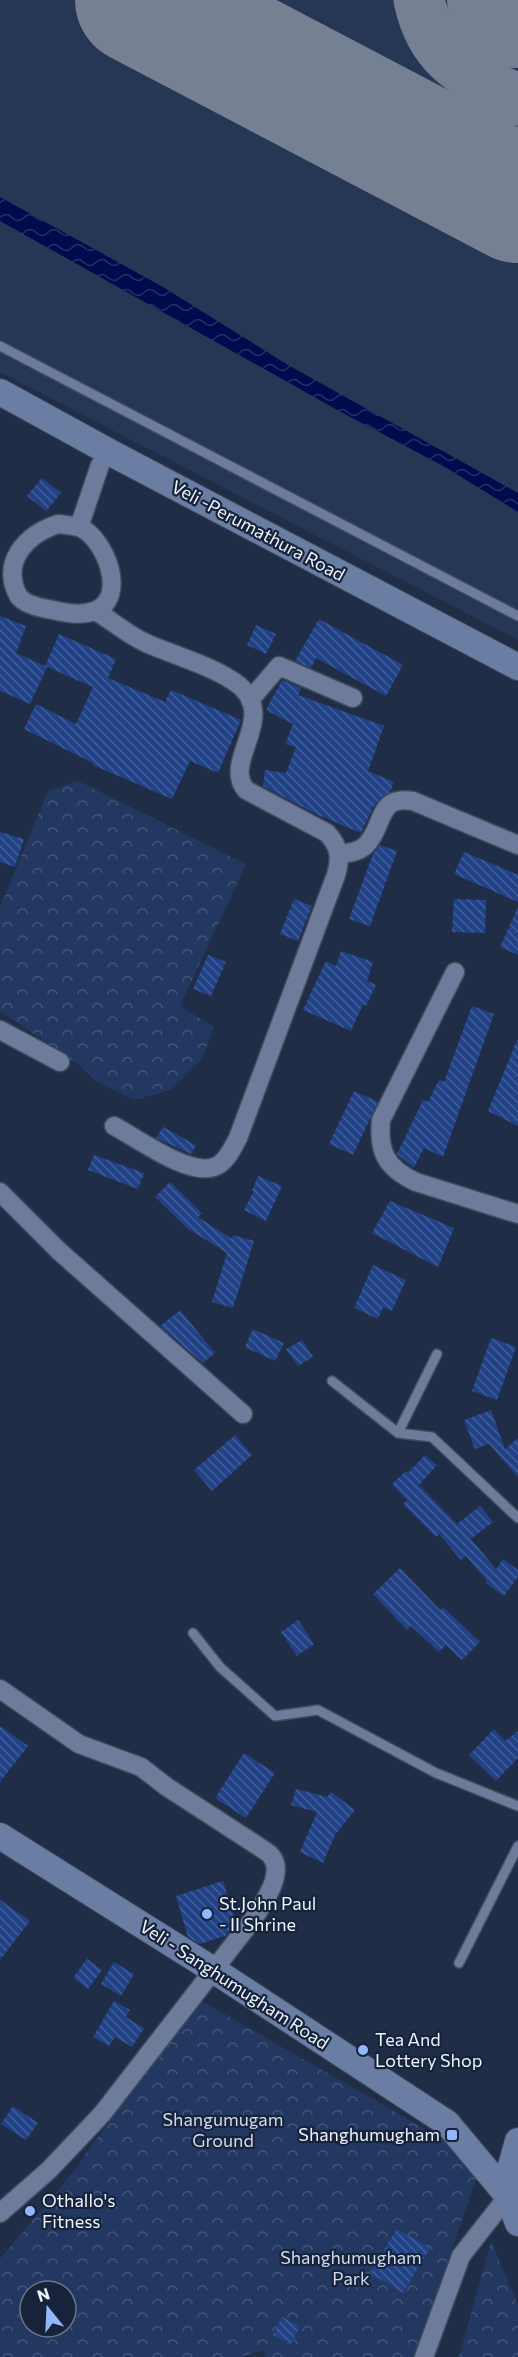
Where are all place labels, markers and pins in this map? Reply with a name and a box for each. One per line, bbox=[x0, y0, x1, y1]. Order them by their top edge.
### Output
place label: St.John Paul - II Shrine bbox=[219, 1892, 316, 1935]
marker: St.John Paul - II Shrine bbox=[200, 1907, 214, 1921]
place label: Tea And Lottery Shop bbox=[375, 2028, 482, 2071]
marker: Tea And Lottery Shop bbox=[356, 2043, 370, 2057]
place label: Shanghumugham bbox=[298, 2123, 440, 2145]
marker: Shanghumugham bbox=[445, 2128, 459, 2142]
place label: Othallo's Fitness bbox=[42, 2189, 116, 2232]
marker: Othallo's Fitness bbox=[23, 2204, 37, 2218]

